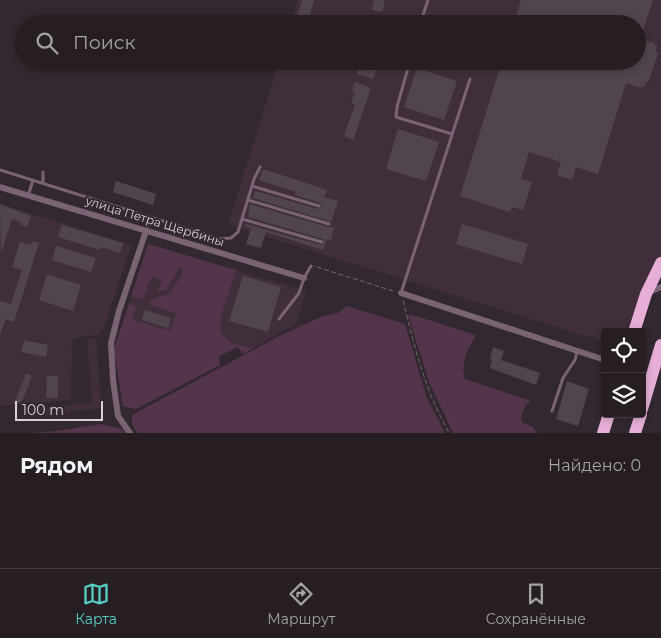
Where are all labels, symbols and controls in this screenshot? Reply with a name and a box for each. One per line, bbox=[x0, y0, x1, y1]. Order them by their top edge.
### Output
search box bbox=[15, 15, 646, 70]
icon: search bbox=[33, 29, 61, 57]
text: Поиск bbox=[73, 31, 136, 54]
street label: улица Петра Щербины bbox=[83, 192, 226, 249]
map controls bbox=[601, 328, 646, 418]
button: locate bbox=[601, 328, 646, 373]
button: layers bbox=[601, 373, 646, 418]
scale bar bbox=[15, 398, 102, 421]
text: 100 m bbox=[22, 401, 64, 419]
text: Рядом bbox=[20, 453, 93, 478]
text: Найдено: 0 bbox=[548, 456, 641, 475]
tab: Карта bbox=[75, 580, 117, 628]
tab: Маршрут bbox=[267, 580, 335, 628]
tab: Сохранённые bbox=[486, 580, 586, 628]

